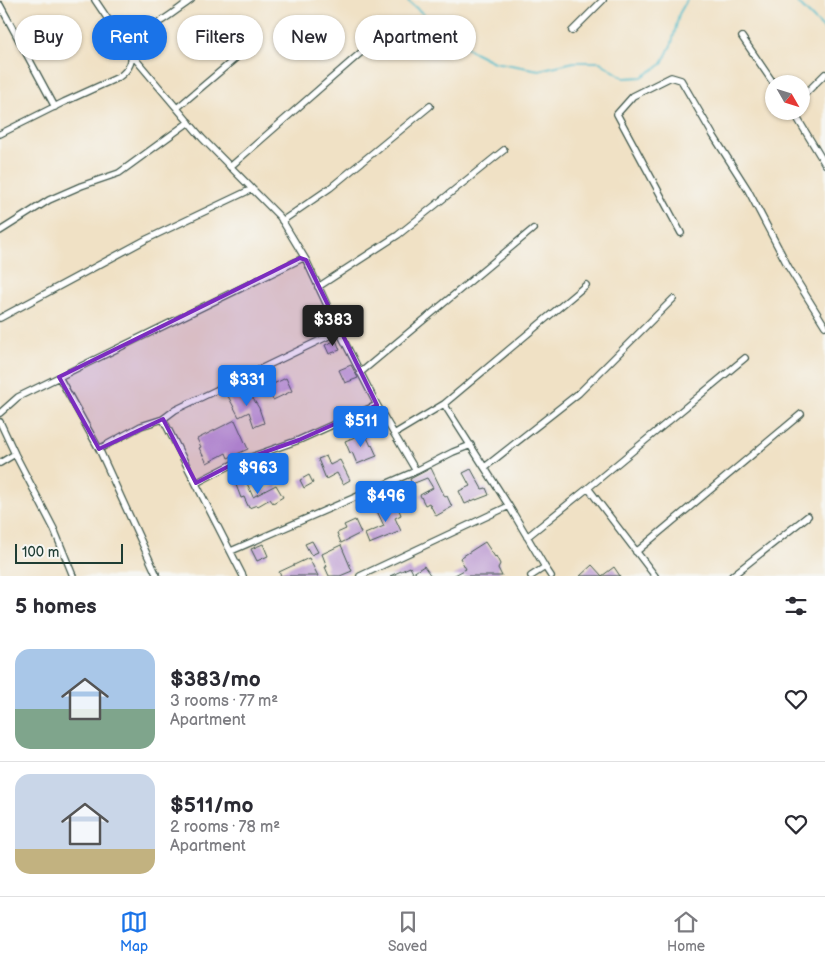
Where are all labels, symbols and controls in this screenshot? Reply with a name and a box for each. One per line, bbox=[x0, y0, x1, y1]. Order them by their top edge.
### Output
chip: Buy bbox=[15, 15, 82, 60]
chip: Rent bbox=[92, 15, 167, 60]
chip: Filters bbox=[177, 15, 263, 60]
chip: New bbox=[273, 15, 345, 60]
chip: Apartment bbox=[355, 15, 476, 60]
north arrow bbox=[765, 75, 810, 120]
map controls bbox=[765, 75, 810, 120]
pin: $383 bbox=[303, 304, 363, 347]
text: $383 bbox=[314, 311, 352, 330]
pin: $331 bbox=[217, 364, 277, 407]
text: $331 bbox=[229, 371, 265, 390]
pin: $511 bbox=[331, 406, 391, 448]
text: $511 bbox=[344, 412, 378, 431]
pin: $963 bbox=[228, 452, 288, 495]
text: $963 bbox=[239, 459, 277, 478]
pin: $496 bbox=[356, 480, 416, 523]
text: $496 bbox=[366, 487, 406, 506]
scale bar bbox=[15, 541, 122, 564]
text: 100 m bbox=[22, 544, 59, 561]
icon: filters bbox=[782, 592, 810, 620]
text: 5 homes bbox=[15, 594, 97, 619]
text: $383/mo bbox=[170, 667, 261, 692]
icon: home bbox=[55, 669, 115, 729]
icon: heart bbox=[782, 685, 810, 713]
text: 3 rooms · 77 m² bbox=[170, 692, 278, 711]
text: Apartment bbox=[170, 711, 246, 730]
text: $511/mo bbox=[170, 793, 253, 818]
icon: home bbox=[55, 794, 115, 854]
icon: heart bbox=[782, 810, 810, 838]
text: 2 rooms · 78 m² bbox=[170, 818, 280, 837]
text: Apartment bbox=[170, 837, 246, 856]
tab: Map bbox=[120, 908, 148, 955]
tab: Saved bbox=[388, 908, 427, 955]
tab: Home bbox=[667, 908, 705, 955]

